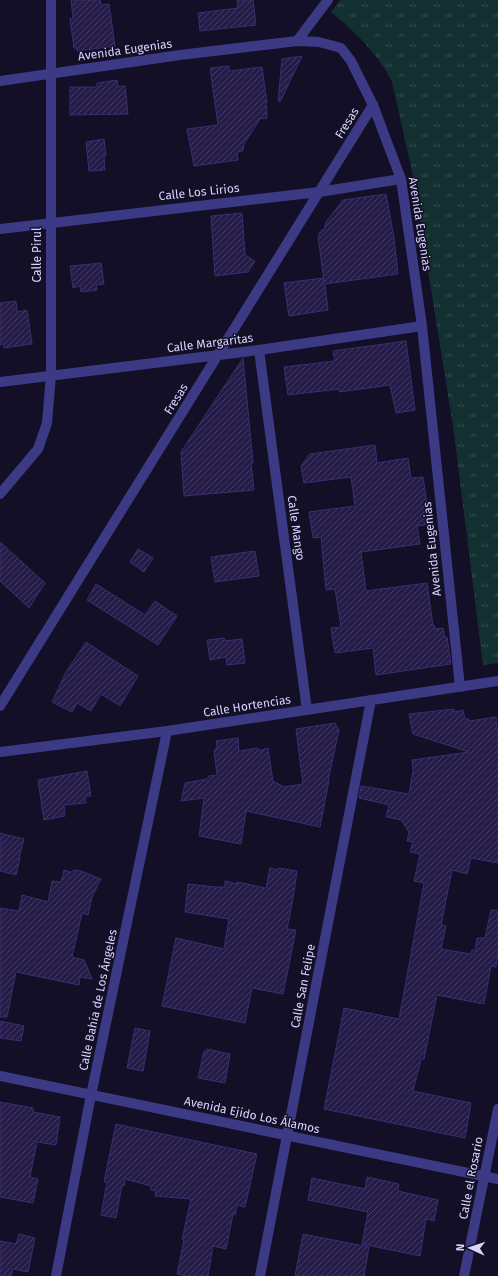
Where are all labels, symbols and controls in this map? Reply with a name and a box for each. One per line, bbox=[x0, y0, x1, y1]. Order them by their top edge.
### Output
street label: Avenida Eugenias bbox=[77, 36, 173, 64]
street label: Fresas bbox=[332, 105, 362, 141]
street label: Avenida Eugenias bbox=[406, 176, 434, 272]
street label: Calle Los Lirios bbox=[158, 181, 240, 203]
street label: Calle Pirul bbox=[30, 227, 44, 283]
street label: Calle Margaritas bbox=[166, 331, 254, 355]
street label: Fresas bbox=[161, 381, 191, 417]
street label: Calle Mango bbox=[284, 495, 308, 561]
street label: Avenida Eugenias bbox=[420, 501, 444, 597]
street label: Calle Hortencias bbox=[202, 692, 292, 720]
street label: Calle Bahía de Los Ángeles bbox=[75, 927, 120, 1072]
street label: Calle San Felipe bbox=[288, 943, 318, 1029]
street label: Avenida Ejido Los Álamos bbox=[183, 1093, 322, 1136]
street label: Calle el Rosario bbox=[456, 1135, 486, 1221]
north arrow bbox=[450, 1228, 490, 1268]
text: N bbox=[454, 1244, 467, 1251]

